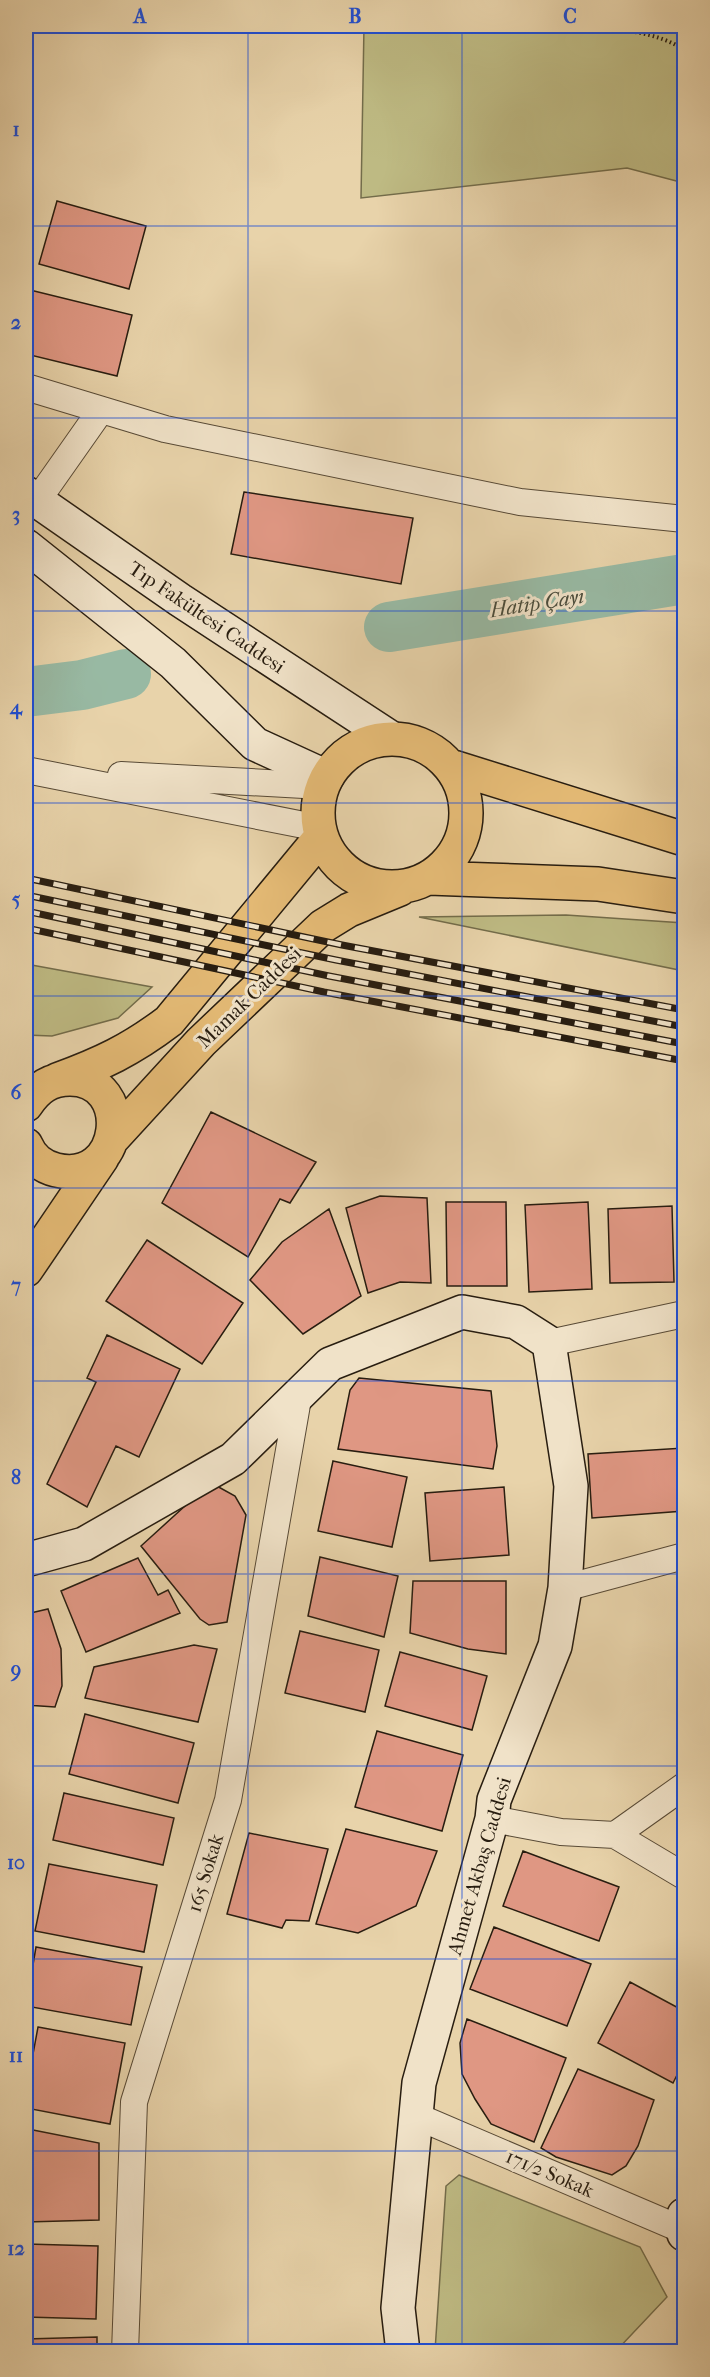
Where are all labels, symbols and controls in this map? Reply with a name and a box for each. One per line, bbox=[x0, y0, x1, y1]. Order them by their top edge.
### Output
text: A bbox=[132, 5, 148, 28]
text: B bbox=[348, 5, 362, 28]
text: C bbox=[563, 5, 577, 28]
text: 1 bbox=[12, 118, 20, 141]
text: 2 bbox=[11, 311, 21, 334]
text: 3 bbox=[12, 503, 20, 526]
street label: Tıp Fakültesi Caddesi bbox=[124, 557, 289, 678]
water label: Hatip Çayı bbox=[487, 584, 586, 622]
text: 4 bbox=[9, 696, 23, 720]
text: 5 bbox=[12, 888, 21, 911]
street label: Mamak Caddesi bbox=[193, 942, 306, 1053]
text: 6 bbox=[11, 1081, 23, 1104]
text: 7 bbox=[10, 1274, 21, 1297]
text: 8 bbox=[11, 1466, 21, 1489]
text: 9 bbox=[10, 1659, 21, 1682]
street label: Ahmet Akbaş Caddesi bbox=[443, 1774, 516, 1959]
street label: 165 Sokak bbox=[183, 1830, 229, 1915]
text: 10 bbox=[7, 1851, 25, 1874]
text: 11 bbox=[9, 2044, 23, 2067]
street label: 171/2 Sokak bbox=[502, 2145, 598, 2203]
text: 12 bbox=[7, 2237, 25, 2260]

